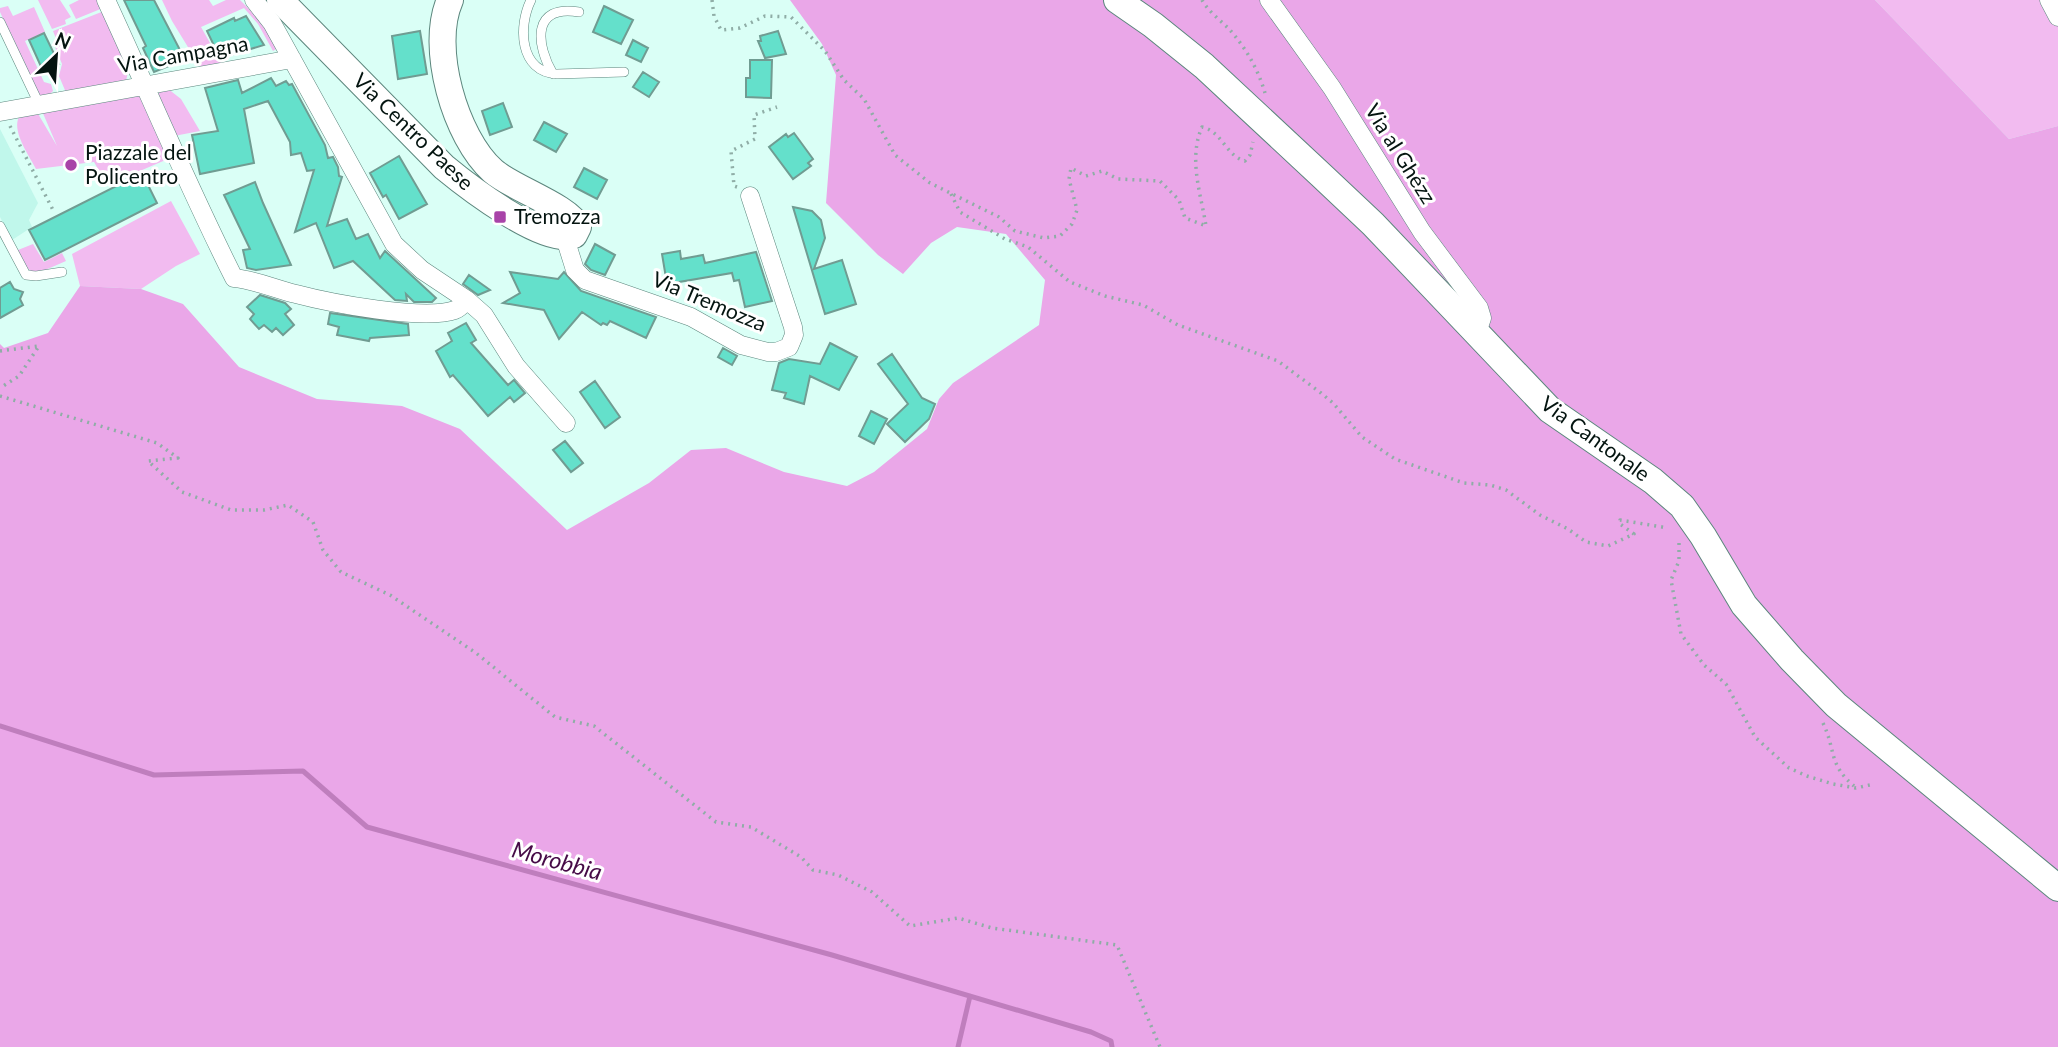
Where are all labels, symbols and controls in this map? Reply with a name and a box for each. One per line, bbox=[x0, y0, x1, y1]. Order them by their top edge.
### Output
north arrow bbox=[21, 21, 91, 91]
text: N bbox=[52, 27, 75, 54]
street label: Via Campagna bbox=[116, 30, 250, 77]
street label: Via Centro Paese bbox=[349, 67, 479, 195]
street label: Via al Ghézz bbox=[1361, 99, 1442, 208]
place label: Piazzale del Policentro bbox=[85, 139, 192, 188]
marker: Piazzale del Policentro bbox=[63, 157, 79, 173]
place label: Tremozza bbox=[514, 203, 601, 228]
marker: Tremozza bbox=[492, 209, 508, 225]
street label: Via Tremozza bbox=[649, 265, 770, 336]
street label: Via Cantonale bbox=[1536, 390, 1655, 486]
water label: Morobbia bbox=[509, 835, 605, 885]

